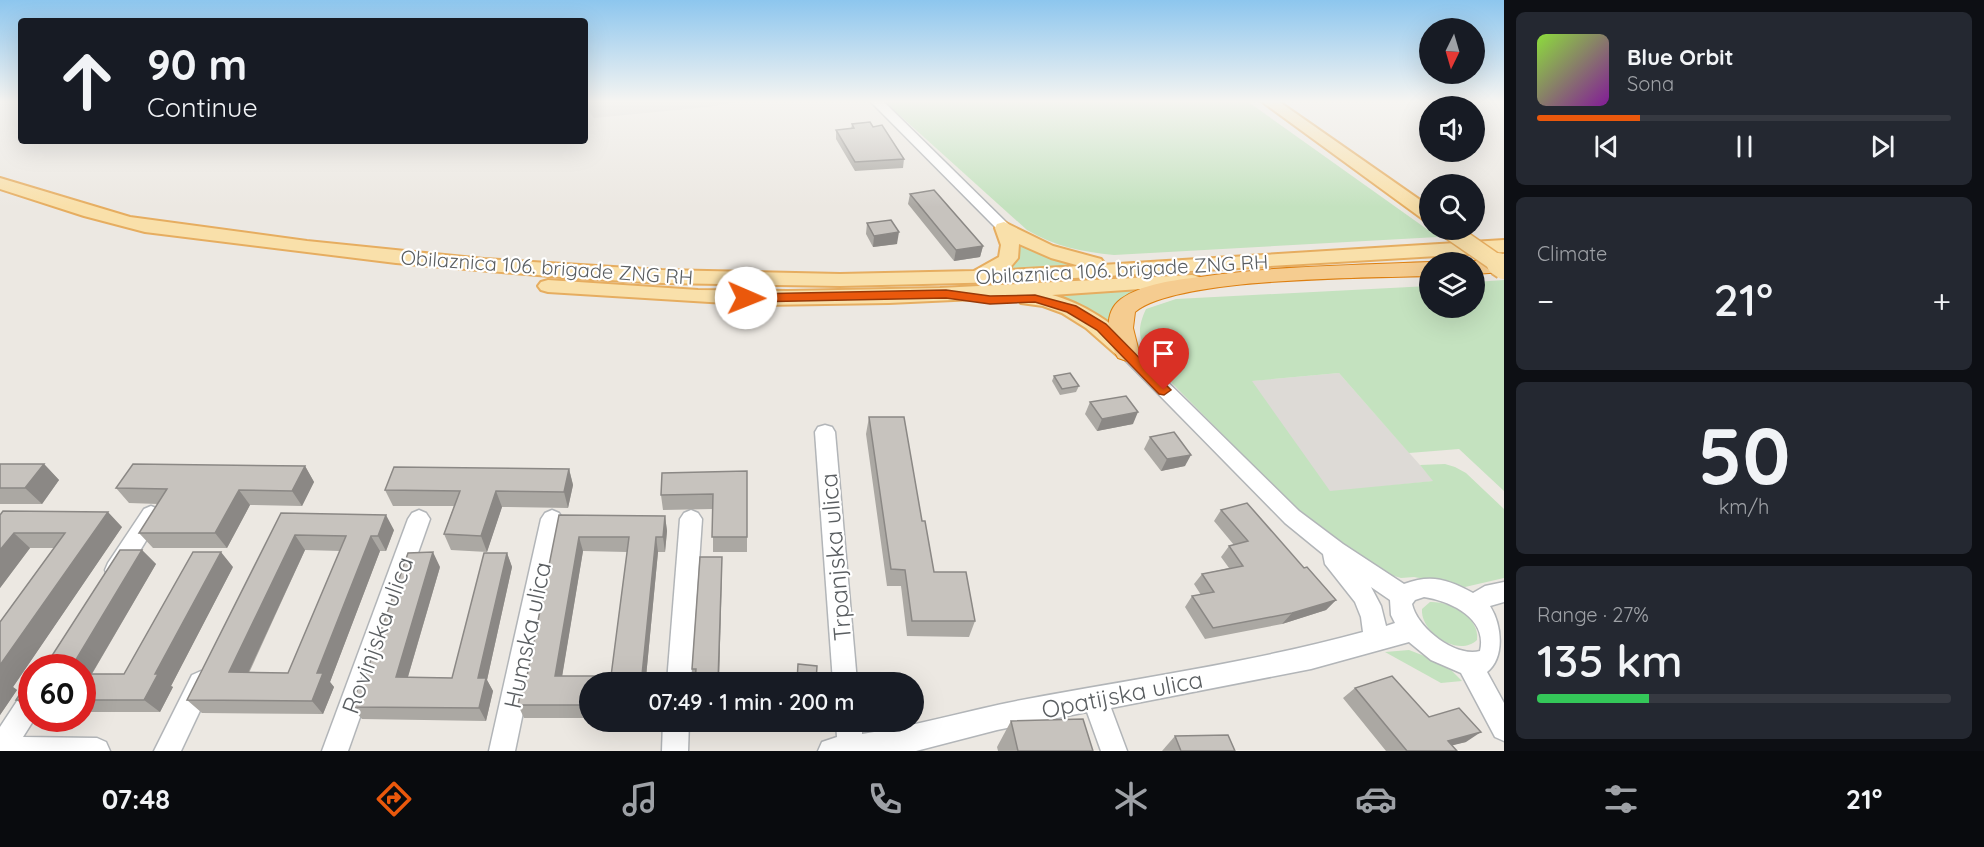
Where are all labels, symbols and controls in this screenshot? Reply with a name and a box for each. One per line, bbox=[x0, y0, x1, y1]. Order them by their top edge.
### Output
north arrow bbox=[1419, 18, 1485, 84]
map controls bbox=[1419, 18, 1485, 318]
text: 90 m bbox=[147, 38, 247, 91]
icon: ahead bbox=[48, 42, 126, 120]
text: Blue Orbit bbox=[1627, 43, 1733, 71]
text: Sona bbox=[1627, 71, 1674, 96]
text: Continue bbox=[147, 90, 258, 124]
button: sound bbox=[1419, 96, 1485, 162]
icon: previous bbox=[1590, 130, 1623, 163]
icon: pause bbox=[1728, 130, 1761, 163]
icon: next bbox=[1866, 130, 1899, 163]
button: search bbox=[1419, 174, 1485, 240]
text: Climate bbox=[1537, 241, 1607, 266]
street label: Obilaznica 106. brigade ZNG RH bbox=[400, 244, 694, 290]
street label: Obilaznica 106. brigade ZNG RH bbox=[975, 249, 1269, 289]
button: layers bbox=[1419, 252, 1485, 318]
position arrow bbox=[714, 266, 778, 330]
text: 21° bbox=[1714, 271, 1773, 327]
text: − bbox=[1537, 280, 1554, 321]
text: + bbox=[1932, 280, 1951, 321]
pin bbox=[1138, 328, 1189, 390]
icon: arrive bbox=[1147, 337, 1180, 370]
text: 50 bbox=[1698, 406, 1790, 504]
street label: Trpanjska ulica bbox=[813, 472, 857, 642]
text: km/h bbox=[1719, 494, 1769, 519]
street label: Rovinjska ulica bbox=[335, 552, 419, 718]
street label: Humska ulica bbox=[497, 559, 557, 711]
text: Range · 27% bbox=[1537, 602, 1649, 627]
text: 135 km bbox=[1537, 632, 1683, 688]
speed limit sign: 60 bbox=[18, 654, 96, 732]
street label: Opatijska ulica bbox=[1039, 664, 1205, 724]
text: 07:49 · 1 min · 200 m bbox=[648, 688, 855, 716]
icon: directions bbox=[373, 778, 415, 820]
icon: music bbox=[619, 778, 661, 820]
icon: phone bbox=[864, 778, 906, 820]
icon: climate bbox=[1110, 778, 1152, 820]
icon: car bbox=[1355, 778, 1397, 820]
icon: filters bbox=[1600, 778, 1642, 820]
text: 07:48 bbox=[102, 782, 170, 816]
text: 21° bbox=[1846, 782, 1882, 816]

